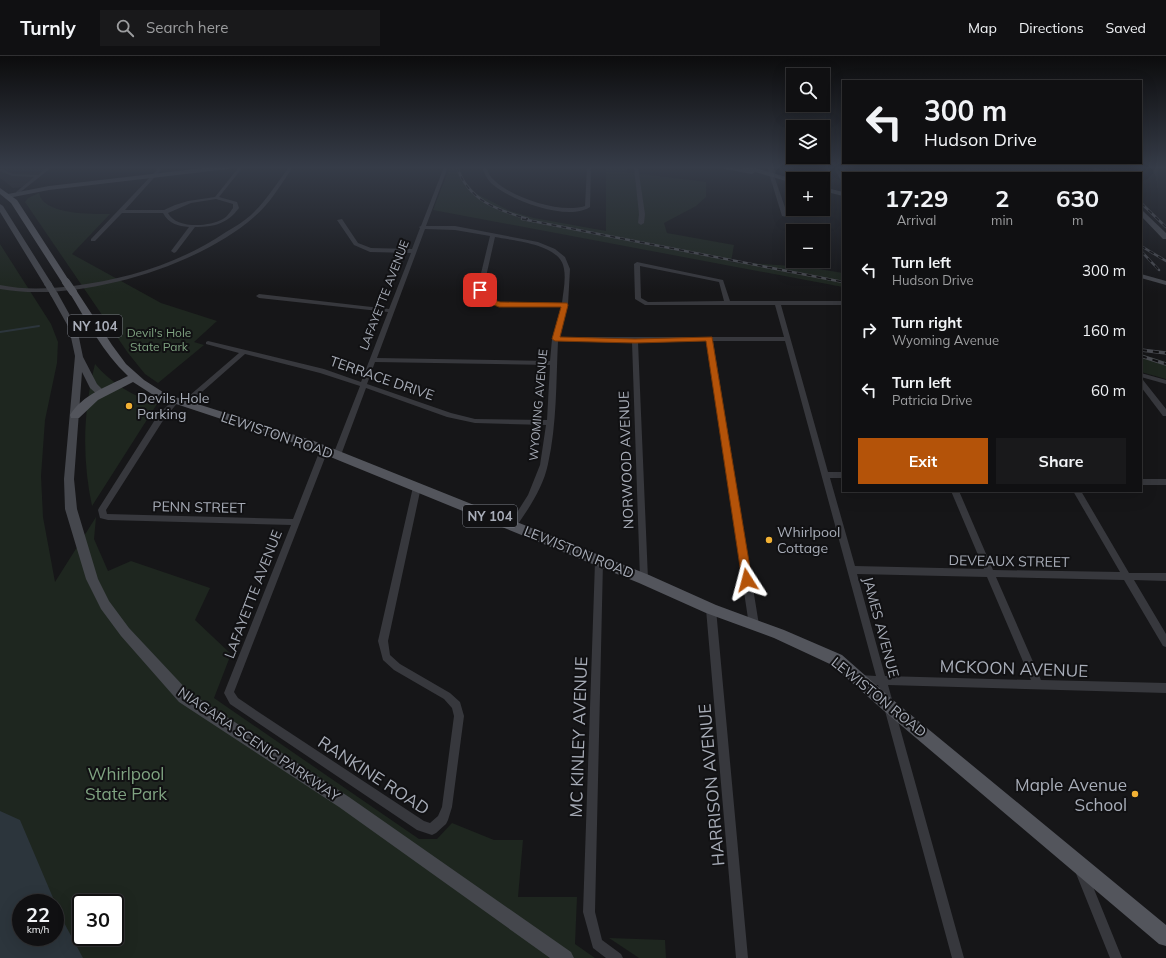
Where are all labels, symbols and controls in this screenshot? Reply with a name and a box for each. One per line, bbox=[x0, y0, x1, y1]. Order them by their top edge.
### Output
search box bbox=[100, 10, 380, 46]
text: Turnly bbox=[20, 16, 76, 40]
icon: search bbox=[114, 17, 136, 39]
text: Search here bbox=[146, 18, 228, 37]
text: Map bbox=[968, 19, 997, 37]
text: Directions bbox=[1019, 19, 1084, 37]
text: Saved bbox=[1106, 19, 1146, 37]
map controls bbox=[786, 68, 830, 268]
button: search bbox=[786, 68, 830, 112]
text: 300 m bbox=[924, 93, 1007, 128]
icon: left bbox=[858, 96, 910, 148]
button: layers bbox=[786, 120, 830, 164]
text: Hudson Drive bbox=[924, 128, 1037, 151]
button: + bbox=[786, 172, 830, 216]
text: 17:29 bbox=[885, 183, 948, 213]
text: 2 bbox=[995, 183, 1009, 213]
text: 630 bbox=[1056, 183, 1099, 213]
text: Arrival bbox=[897, 212, 936, 228]
text: min bbox=[991, 212, 1013, 228]
text: m bbox=[1072, 212, 1083, 228]
button: − bbox=[786, 224, 830, 268]
street label: LAFAYETTE AVENUE bbox=[356, 238, 412, 352]
text: Turn left bbox=[892, 253, 951, 272]
icon: left bbox=[858, 259, 880, 281]
text: 300 m bbox=[1082, 261, 1126, 280]
text: Hudson Drive bbox=[892, 272, 974, 288]
pin bbox=[463, 273, 497, 307]
icon: arrive bbox=[469, 279, 491, 301]
text: Turn right bbox=[892, 313, 962, 332]
road number: NY 104 bbox=[68, 315, 122, 337]
icon: right bbox=[858, 319, 880, 341]
text: 160 m bbox=[1082, 321, 1126, 340]
park label: Devil's Hole State Park bbox=[127, 325, 191, 354]
text: Wyoming Avenue bbox=[892, 332, 999, 348]
street label: WYOMING AVENUE bbox=[526, 349, 550, 461]
street label: TERRACE DRIVE bbox=[327, 352, 437, 404]
text: Turn left bbox=[892, 373, 951, 392]
icon: left bbox=[858, 379, 880, 401]
text: 60 m bbox=[1091, 381, 1126, 400]
place label: Devils Hole Parking bbox=[137, 389, 209, 423]
street label: NORWOOD AVENUE bbox=[615, 391, 637, 529]
text: Patricia Drive bbox=[892, 392, 972, 408]
marker: Devils Hole Parking bbox=[124, 401, 134, 411]
street label: LEWISTON ROAD bbox=[219, 407, 335, 463]
button: Exit bbox=[858, 438, 988, 484]
button: Share bbox=[996, 438, 1126, 484]
street label: PENN STREET bbox=[152, 497, 246, 517]
road number: NY 104 bbox=[463, 505, 517, 527]
street label: LEWISTON ROAD bbox=[521, 522, 637, 582]
place label: Whirlpool Cottage bbox=[777, 523, 840, 557]
street label: LAFAYETTE AVENUE bbox=[220, 527, 286, 661]
marker: Whirlpool Cottage bbox=[764, 535, 774, 545]
street label: DEVEAUX STREET bbox=[948, 551, 1070, 571]
position arrow bbox=[726, 559, 768, 601]
street label: JAMES AVENUE bbox=[859, 575, 903, 679]
street label: LEWISTON ROAD bbox=[828, 653, 930, 741]
street label: MCKOON AVENUE bbox=[939, 655, 1089, 681]
street label: MC KINLEY AVENUE bbox=[565, 656, 591, 818]
street label: NIAGARA SCENIC PARKWAY bbox=[175, 683, 344, 805]
street label: HARRISON AVENUE bbox=[693, 703, 729, 867]
street label: RANKINE ROAD bbox=[314, 731, 434, 819]
park label: Whirlpool State Park bbox=[85, 763, 167, 804]
place label: Maple Avenue School bbox=[1015, 774, 1127, 815]
marker: Maple Avenue School bbox=[1130, 789, 1140, 799]
speed limit sign: 30 bbox=[72, 894, 124, 946]
text: 22 bbox=[26, 902, 50, 927]
text: km/h bbox=[27, 923, 49, 936]

